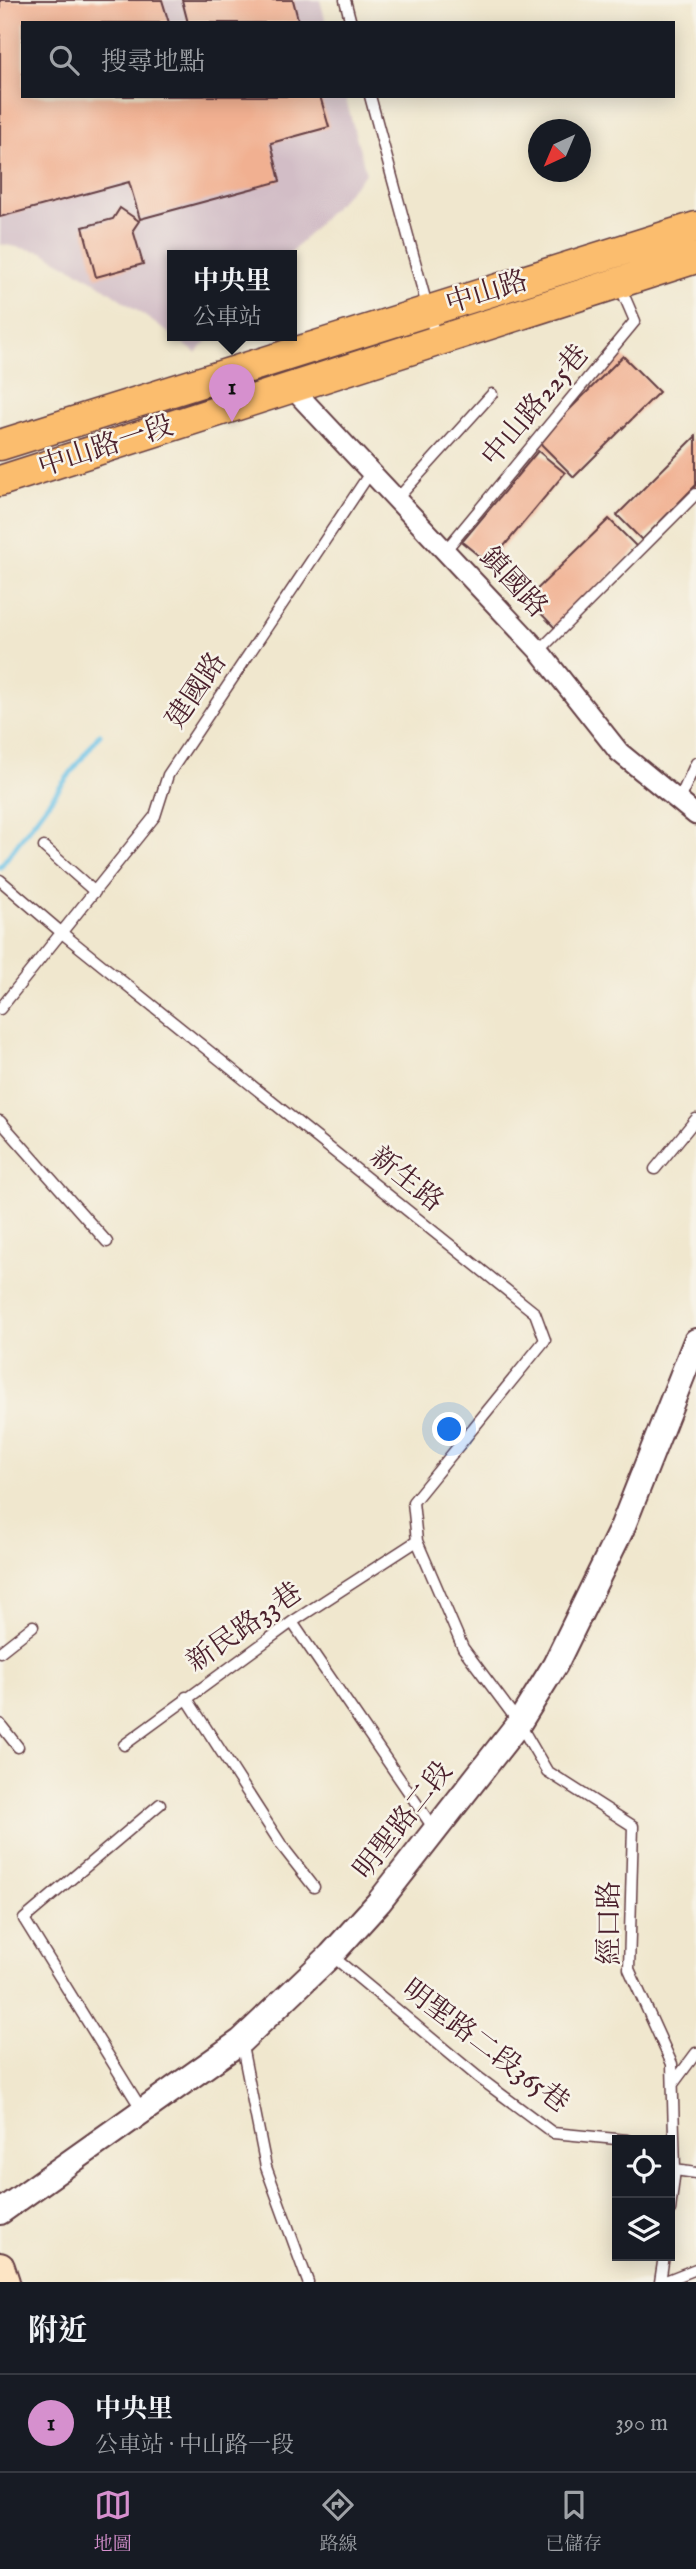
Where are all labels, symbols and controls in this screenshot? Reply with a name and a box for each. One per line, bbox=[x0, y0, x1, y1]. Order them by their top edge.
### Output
search box bbox=[21, 21, 675, 98]
icon: search bbox=[45, 41, 83, 79]
text: 搜尋地點 bbox=[101, 46, 205, 79]
north arrow bbox=[528, 119, 591, 182]
popup bbox=[167, 250, 297, 341]
street label: 中山路 bbox=[442, 264, 532, 322]
text: 中央里 bbox=[193, 265, 271, 298]
text: 公車站 bbox=[193, 303, 262, 332]
street label: 中山路225巷 bbox=[475, 338, 597, 474]
pin: 1 bbox=[209, 364, 255, 422]
street label: 中山路一段 bbox=[34, 409, 178, 485]
street label: 鎮國路 bbox=[472, 540, 554, 626]
street label: 建國路 bbox=[159, 646, 235, 736]
street label: 新生路 bbox=[362, 1140, 450, 1220]
your location bbox=[432, 1412, 466, 1446]
street label: 新民路33巷 bbox=[181, 1576, 309, 1680]
street label: 明聖路二段 bbox=[347, 1755, 461, 1887]
street label: 經口路 bbox=[593, 1881, 628, 1965]
street label: 明聖路二段365巷 bbox=[394, 1973, 576, 2121]
map controls bbox=[612, 2135, 675, 2261]
button: locate bbox=[612, 2135, 675, 2198]
button: layers bbox=[612, 2198, 675, 2261]
text: 附近 bbox=[28, 2313, 88, 2351]
text: 中央里 bbox=[95, 2393, 173, 2426]
text: 1 bbox=[47, 2409, 55, 2438]
text: 390 m bbox=[615, 2409, 668, 2438]
text: 公車站 · 中山路一段 bbox=[95, 2431, 294, 2460]
tab: 地圖 bbox=[94, 2486, 132, 2557]
tab: 路線 bbox=[319, 2486, 357, 2557]
tab: 已儲存 bbox=[545, 2486, 602, 2557]

